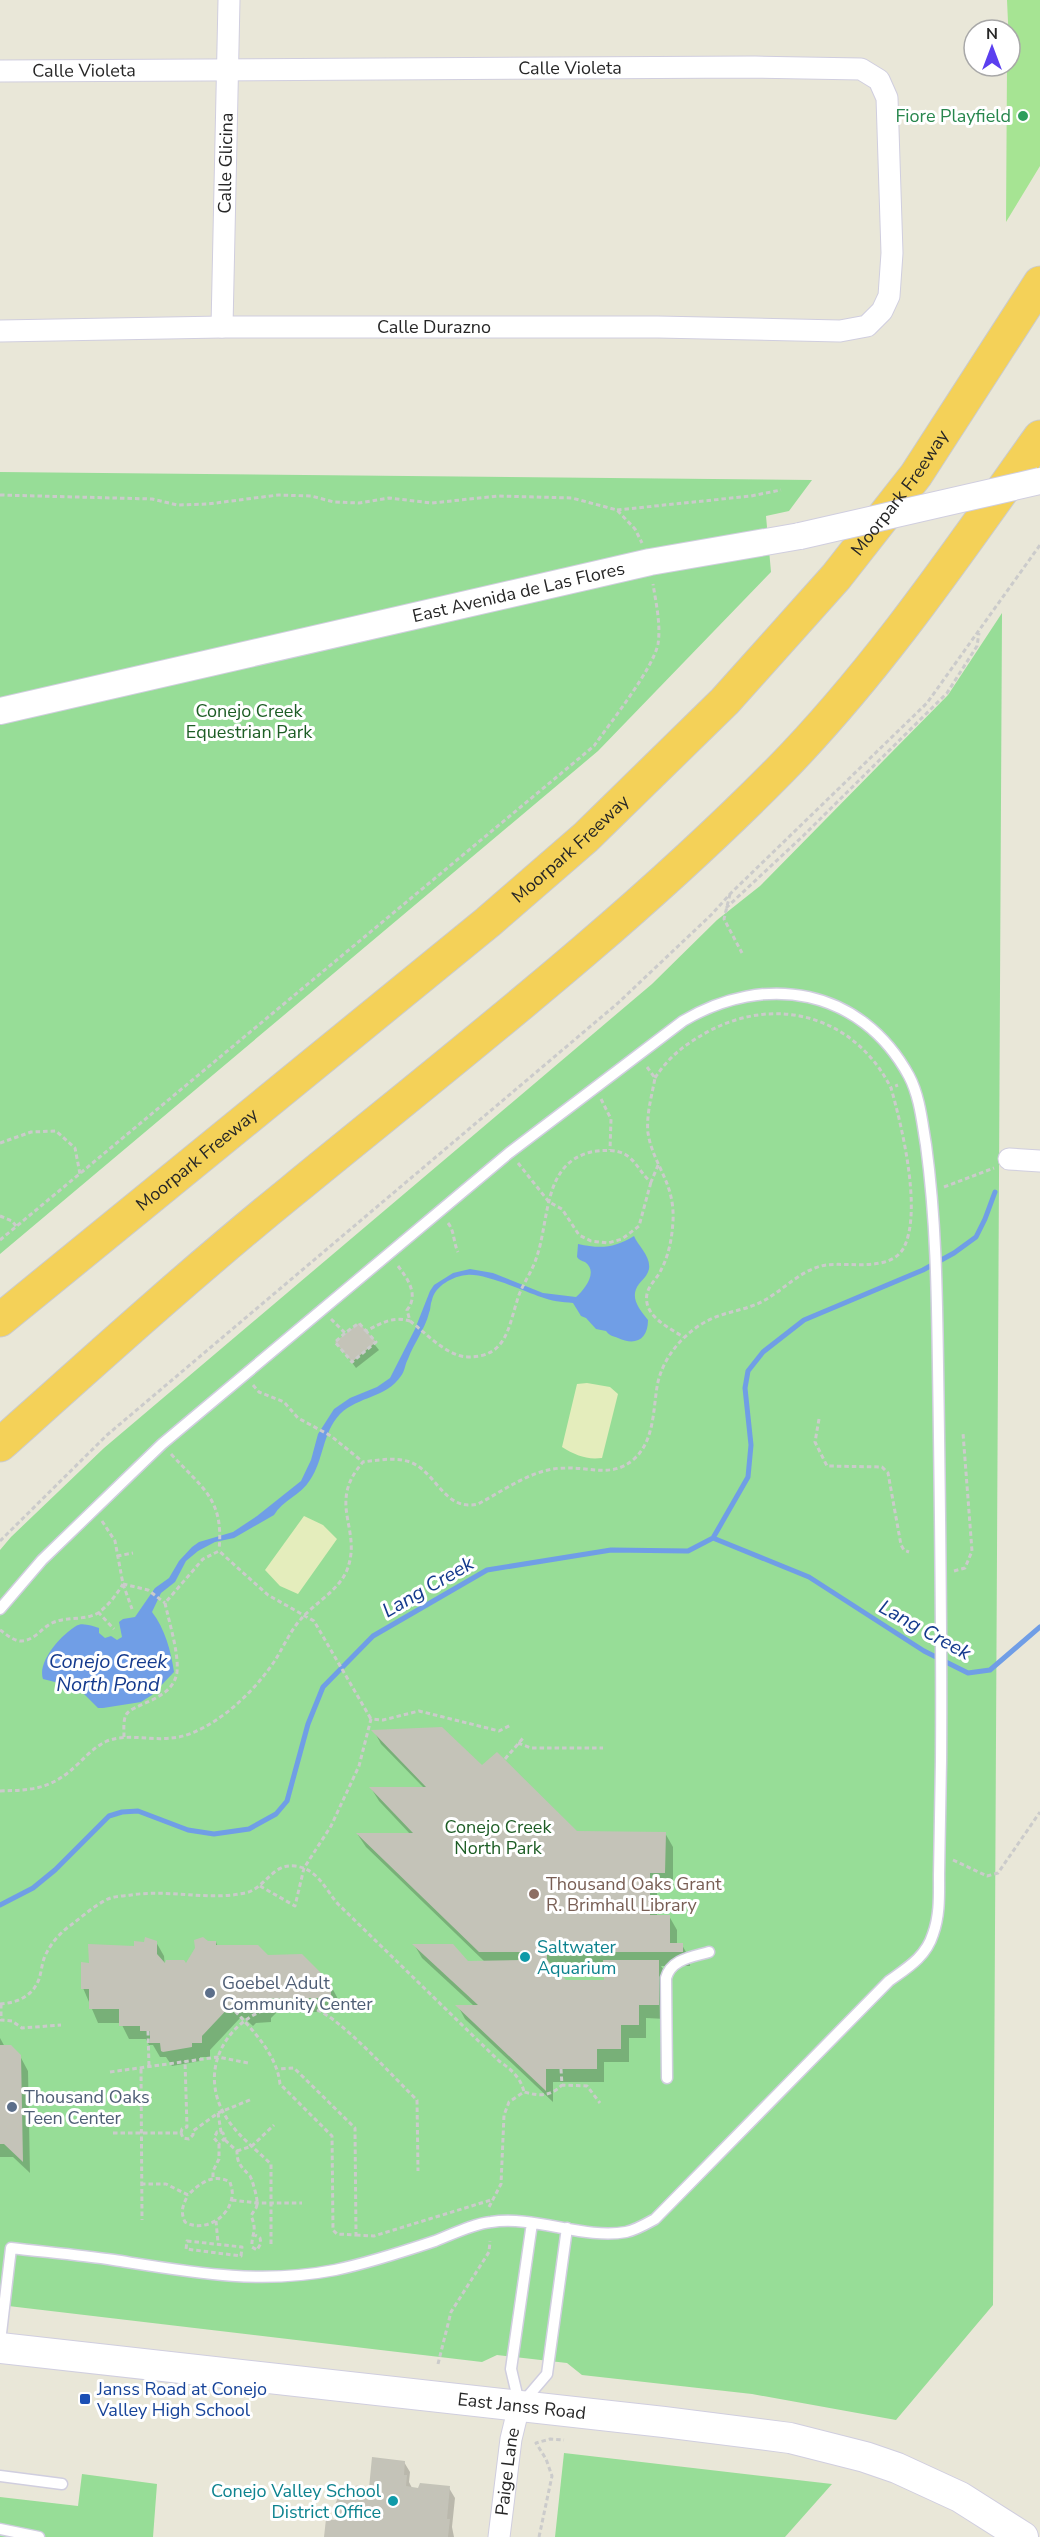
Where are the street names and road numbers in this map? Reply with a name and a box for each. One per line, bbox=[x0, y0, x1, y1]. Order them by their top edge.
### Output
street label: Calle Violeta bbox=[518, 56, 622, 80]
street label: Calle Violeta bbox=[32, 58, 136, 83]
street label: Calle Glicina bbox=[212, 112, 239, 214]
street label: Calle Durazno bbox=[377, 315, 491, 339]
street label: Moorpark Freeway bbox=[845, 425, 954, 561]
street label: East Avenida de Las Flores bbox=[410, 556, 627, 628]
street label: Moorpark Freeway bbox=[506, 789, 635, 908]
street label: Moorpark Freeway bbox=[131, 1102, 263, 1216]
street label: East Janss Road bbox=[456, 2387, 587, 2425]
street label: Paige Lane bbox=[490, 2425, 525, 2517]

